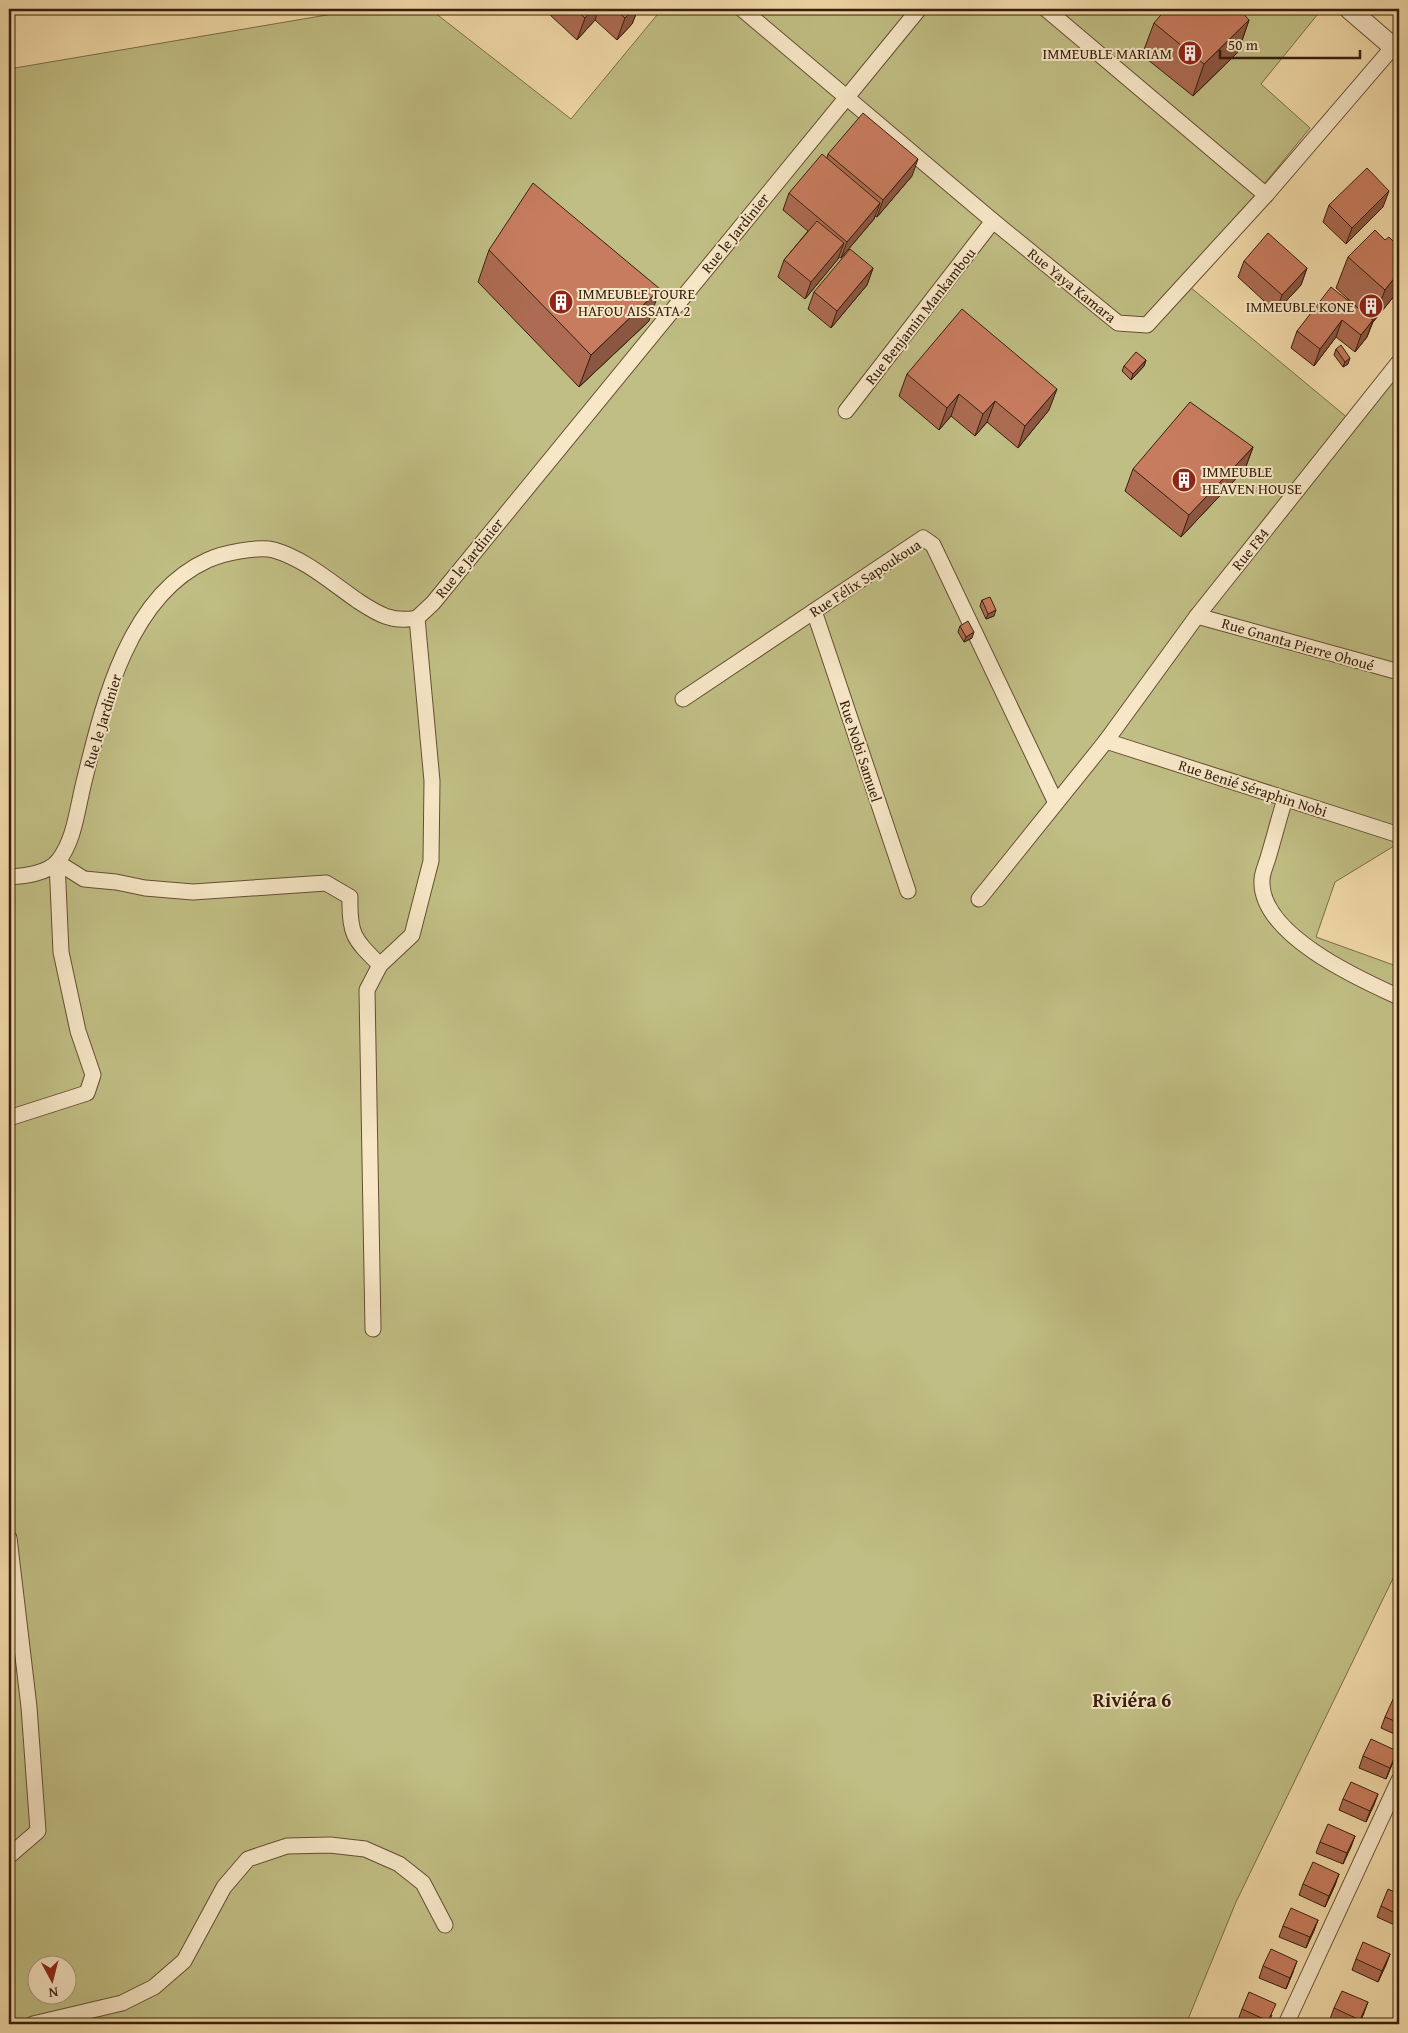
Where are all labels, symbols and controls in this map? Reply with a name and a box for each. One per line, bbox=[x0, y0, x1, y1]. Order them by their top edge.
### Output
scale bar bbox=[1220, 28, 1360, 60]
text: 50 m bbox=[1228, 34, 1259, 55]
building icon: IMMEUBLE MARIAM bbox=[1177, 40, 1203, 66]
place label: IMMEUBLE MARIAM bbox=[1043, 43, 1172, 64]
street label: Rue le Jardinier bbox=[696, 188, 774, 278]
street label: Rue Benjamin Mankambou bbox=[860, 242, 981, 389]
street label: Rue Yaya Kamara bbox=[1023, 243, 1121, 327]
place label: IMMEUBLE TOURE HAFOU AISSATA 2 bbox=[578, 283, 695, 321]
building icon: IMMEUBLE TOURE HAFOU AISSATA 2 bbox=[548, 289, 574, 315]
building icon: IMMEUBLE KONE bbox=[1358, 293, 1384, 319]
place label: IMMEUBLE KONE bbox=[1246, 296, 1354, 317]
place label: IMMEUBLE HEAVEN HOUSE bbox=[1202, 461, 1302, 499]
building icon: IMMEUBLE HEAVEN HOUSE bbox=[1171, 467, 1197, 493]
street label: Rue le Jardinier bbox=[430, 513, 508, 603]
street label: Rue F84 bbox=[1226, 523, 1274, 575]
street label: Rue Félix Sapoukoua bbox=[805, 534, 925, 622]
street label: Rue Gnanta Pierre Ohoué bbox=[1219, 612, 1377, 676]
street label: Rue le Jardinier bbox=[78, 671, 126, 771]
street label: Rue Nobi Samuel bbox=[835, 697, 887, 805]
street label: Rue Benié Séraphin Nobi bbox=[1176, 754, 1330, 822]
district label: Riviéra 6 bbox=[1093, 1685, 1171, 1714]
north arrow bbox=[28, 1956, 78, 2006]
text: N bbox=[47, 1982, 59, 2003]

